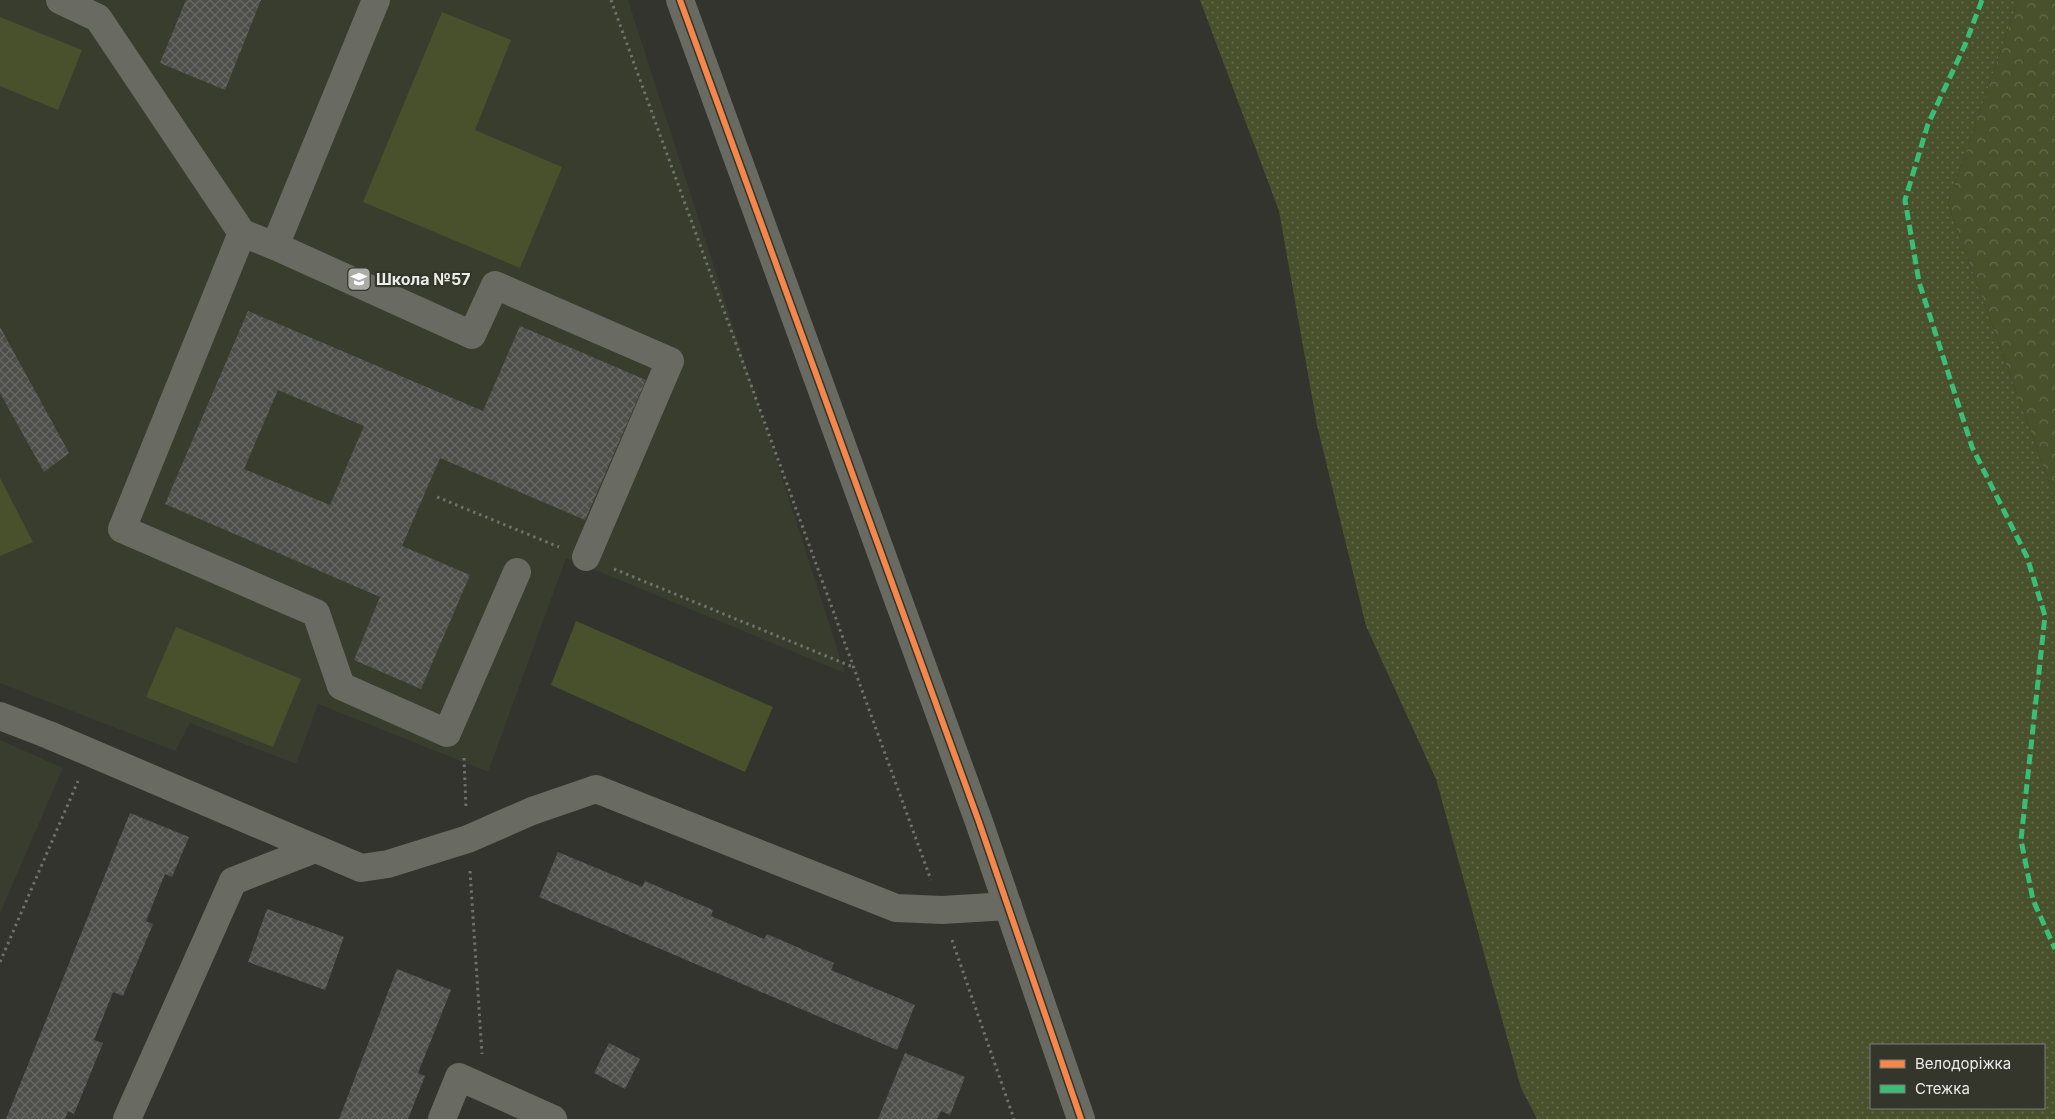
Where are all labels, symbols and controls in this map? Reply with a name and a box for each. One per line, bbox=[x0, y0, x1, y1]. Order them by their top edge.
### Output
school or university icon: Школа №57 bbox=[346, 266, 372, 292]
place label: Школа №57 bbox=[376, 269, 471, 289]
legend bbox=[1870, 1044, 2045, 1109]
text: Велодоріжка bbox=[1915, 1054, 2011, 1073]
text: Стежка bbox=[1915, 1079, 1970, 1098]

